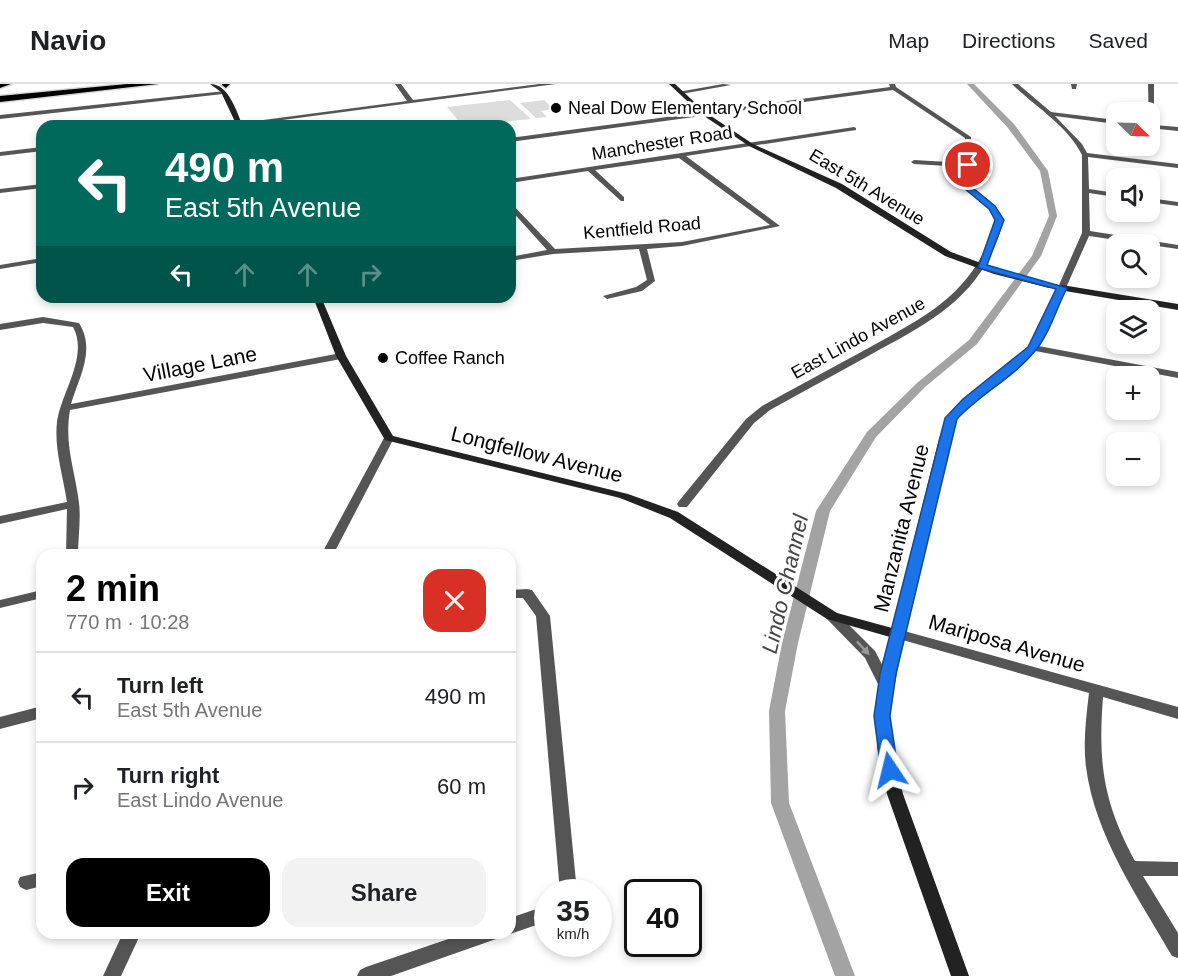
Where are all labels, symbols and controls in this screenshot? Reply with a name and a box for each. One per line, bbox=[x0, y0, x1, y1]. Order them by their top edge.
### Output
text: Navio bbox=[30, 25, 106, 56]
text: Map bbox=[888, 29, 929, 52]
text: Directions bbox=[962, 29, 1055, 52]
text: Saved bbox=[1088, 29, 1148, 52]
place label: Neal Dow Elementary School bbox=[568, 98, 802, 118]
marker: Neal Dow Elementary School bbox=[549, 101, 563, 115]
north arrow bbox=[1106, 102, 1160, 156]
map controls bbox=[1106, 102, 1160, 486]
street label: Manchester Road bbox=[590, 122, 734, 164]
pin bbox=[942, 139, 993, 190]
icon: left bbox=[66, 144, 144, 222]
text: 490 m bbox=[165, 144, 284, 191]
street label: East 5th Avenue bbox=[806, 145, 928, 229]
icon: arrive bbox=[951, 148, 984, 181]
button: sound bbox=[1106, 168, 1160, 222]
text: East 5th Avenue bbox=[165, 193, 361, 223]
street label: Kentfield Road bbox=[582, 213, 702, 243]
button: search bbox=[1106, 234, 1160, 288]
icon: left bbox=[165, 258, 198, 291]
icon: ahead bbox=[228, 258, 261, 291]
icon: ahead bbox=[291, 258, 324, 291]
icon: right bbox=[354, 258, 387, 291]
street label: East Lindo Avenue bbox=[788, 293, 928, 383]
button: layers bbox=[1106, 300, 1160, 354]
street label: Village Lane bbox=[141, 342, 259, 386]
place label: Coffee Ranch bbox=[395, 348, 505, 368]
marker: Coffee Ranch bbox=[376, 351, 390, 365]
button: + bbox=[1106, 366, 1160, 420]
street label: Longfellow Avenue bbox=[449, 422, 625, 486]
button: − bbox=[1106, 432, 1160, 486]
street label: Manzanita Avenue bbox=[869, 442, 933, 614]
water label: Lindo Channel bbox=[757, 511, 813, 656]
text: 2 min bbox=[66, 568, 160, 609]
button: close bbox=[423, 569, 486, 632]
street label: Mariposa Avenue bbox=[926, 610, 1088, 676]
text: 770 m · 10:28 bbox=[66, 611, 189, 633]
one-way arrow bbox=[856, 640, 870, 655]
text: Turn left bbox=[117, 673, 203, 698]
icon: left bbox=[66, 681, 99, 714]
text: 490 m bbox=[425, 684, 486, 709]
text: East 5th Avenue bbox=[117, 699, 262, 721]
position arrow bbox=[858, 738, 922, 802]
text: Turn right bbox=[117, 763, 219, 788]
icon: right bbox=[66, 771, 99, 804]
text: 60 m bbox=[437, 774, 486, 799]
text: East Lindo Avenue bbox=[117, 789, 283, 811]
button: Exit bbox=[66, 858, 270, 927]
button: Share bbox=[282, 858, 486, 927]
speed limit sign: 40 bbox=[624, 879, 702, 957]
text: 35 bbox=[556, 894, 590, 927]
text: km/h bbox=[557, 925, 589, 942]

